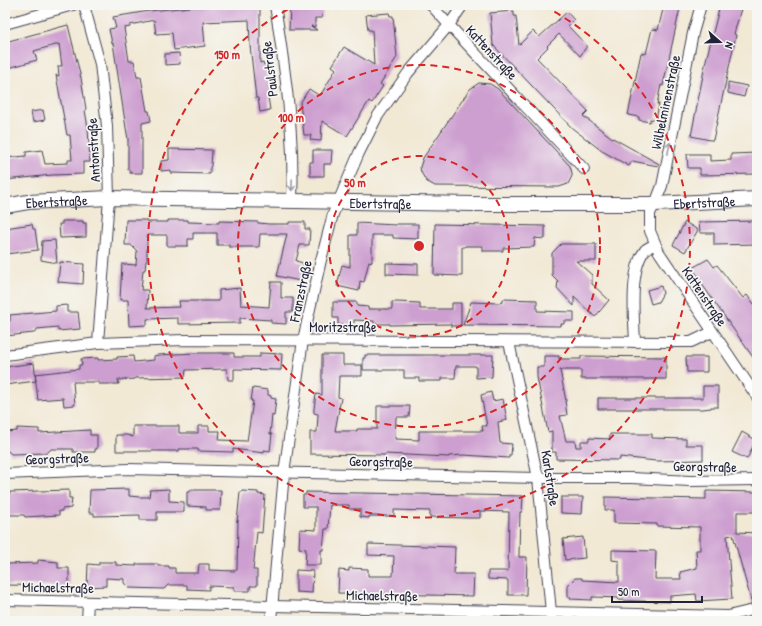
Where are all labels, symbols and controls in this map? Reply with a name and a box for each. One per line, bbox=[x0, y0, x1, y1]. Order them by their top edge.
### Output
street label: Kattenstraße bbox=[461, 21, 523, 84]
north arrow bbox=[700, 22, 740, 62]
street label: Paulstraße bbox=[256, 40, 283, 98]
text: N bbox=[722, 40, 737, 51]
text: 150 m bbox=[214, 46, 240, 63]
street label: Wilhelminenstraße bbox=[646, 53, 685, 151]
text: 100 m bbox=[278, 109, 304, 126]
street label: Antonstraße bbox=[82, 117, 105, 182]
one-way arrow bbox=[666, 141, 674, 154]
text: 50 m bbox=[344, 174, 366, 191]
one-way arrow bbox=[288, 178, 296, 191]
street label: Ebertstraße bbox=[25, 190, 88, 212]
street label: Ebertstraße bbox=[673, 191, 736, 213]
street label: Ebertstraße bbox=[349, 192, 412, 213]
centre of rings bbox=[412, 239, 426, 253]
street label: Franzstraße bbox=[284, 258, 317, 325]
street label: Kattenstraße bbox=[677, 262, 732, 331]
street label: Moritzstraße bbox=[309, 317, 377, 337]
street label: Georgstraße bbox=[25, 447, 90, 470]
street label: Karlstraße bbox=[536, 449, 565, 508]
street label: Georgstraße bbox=[349, 451, 413, 472]
street label: Georgstraße bbox=[673, 456, 737, 477]
street label: Michaelstraße bbox=[22, 577, 94, 598]
scale bar bbox=[612, 578, 702, 604]
text: 50 m bbox=[618, 583, 639, 600]
street label: Michaelstraße bbox=[346, 585, 418, 606]

